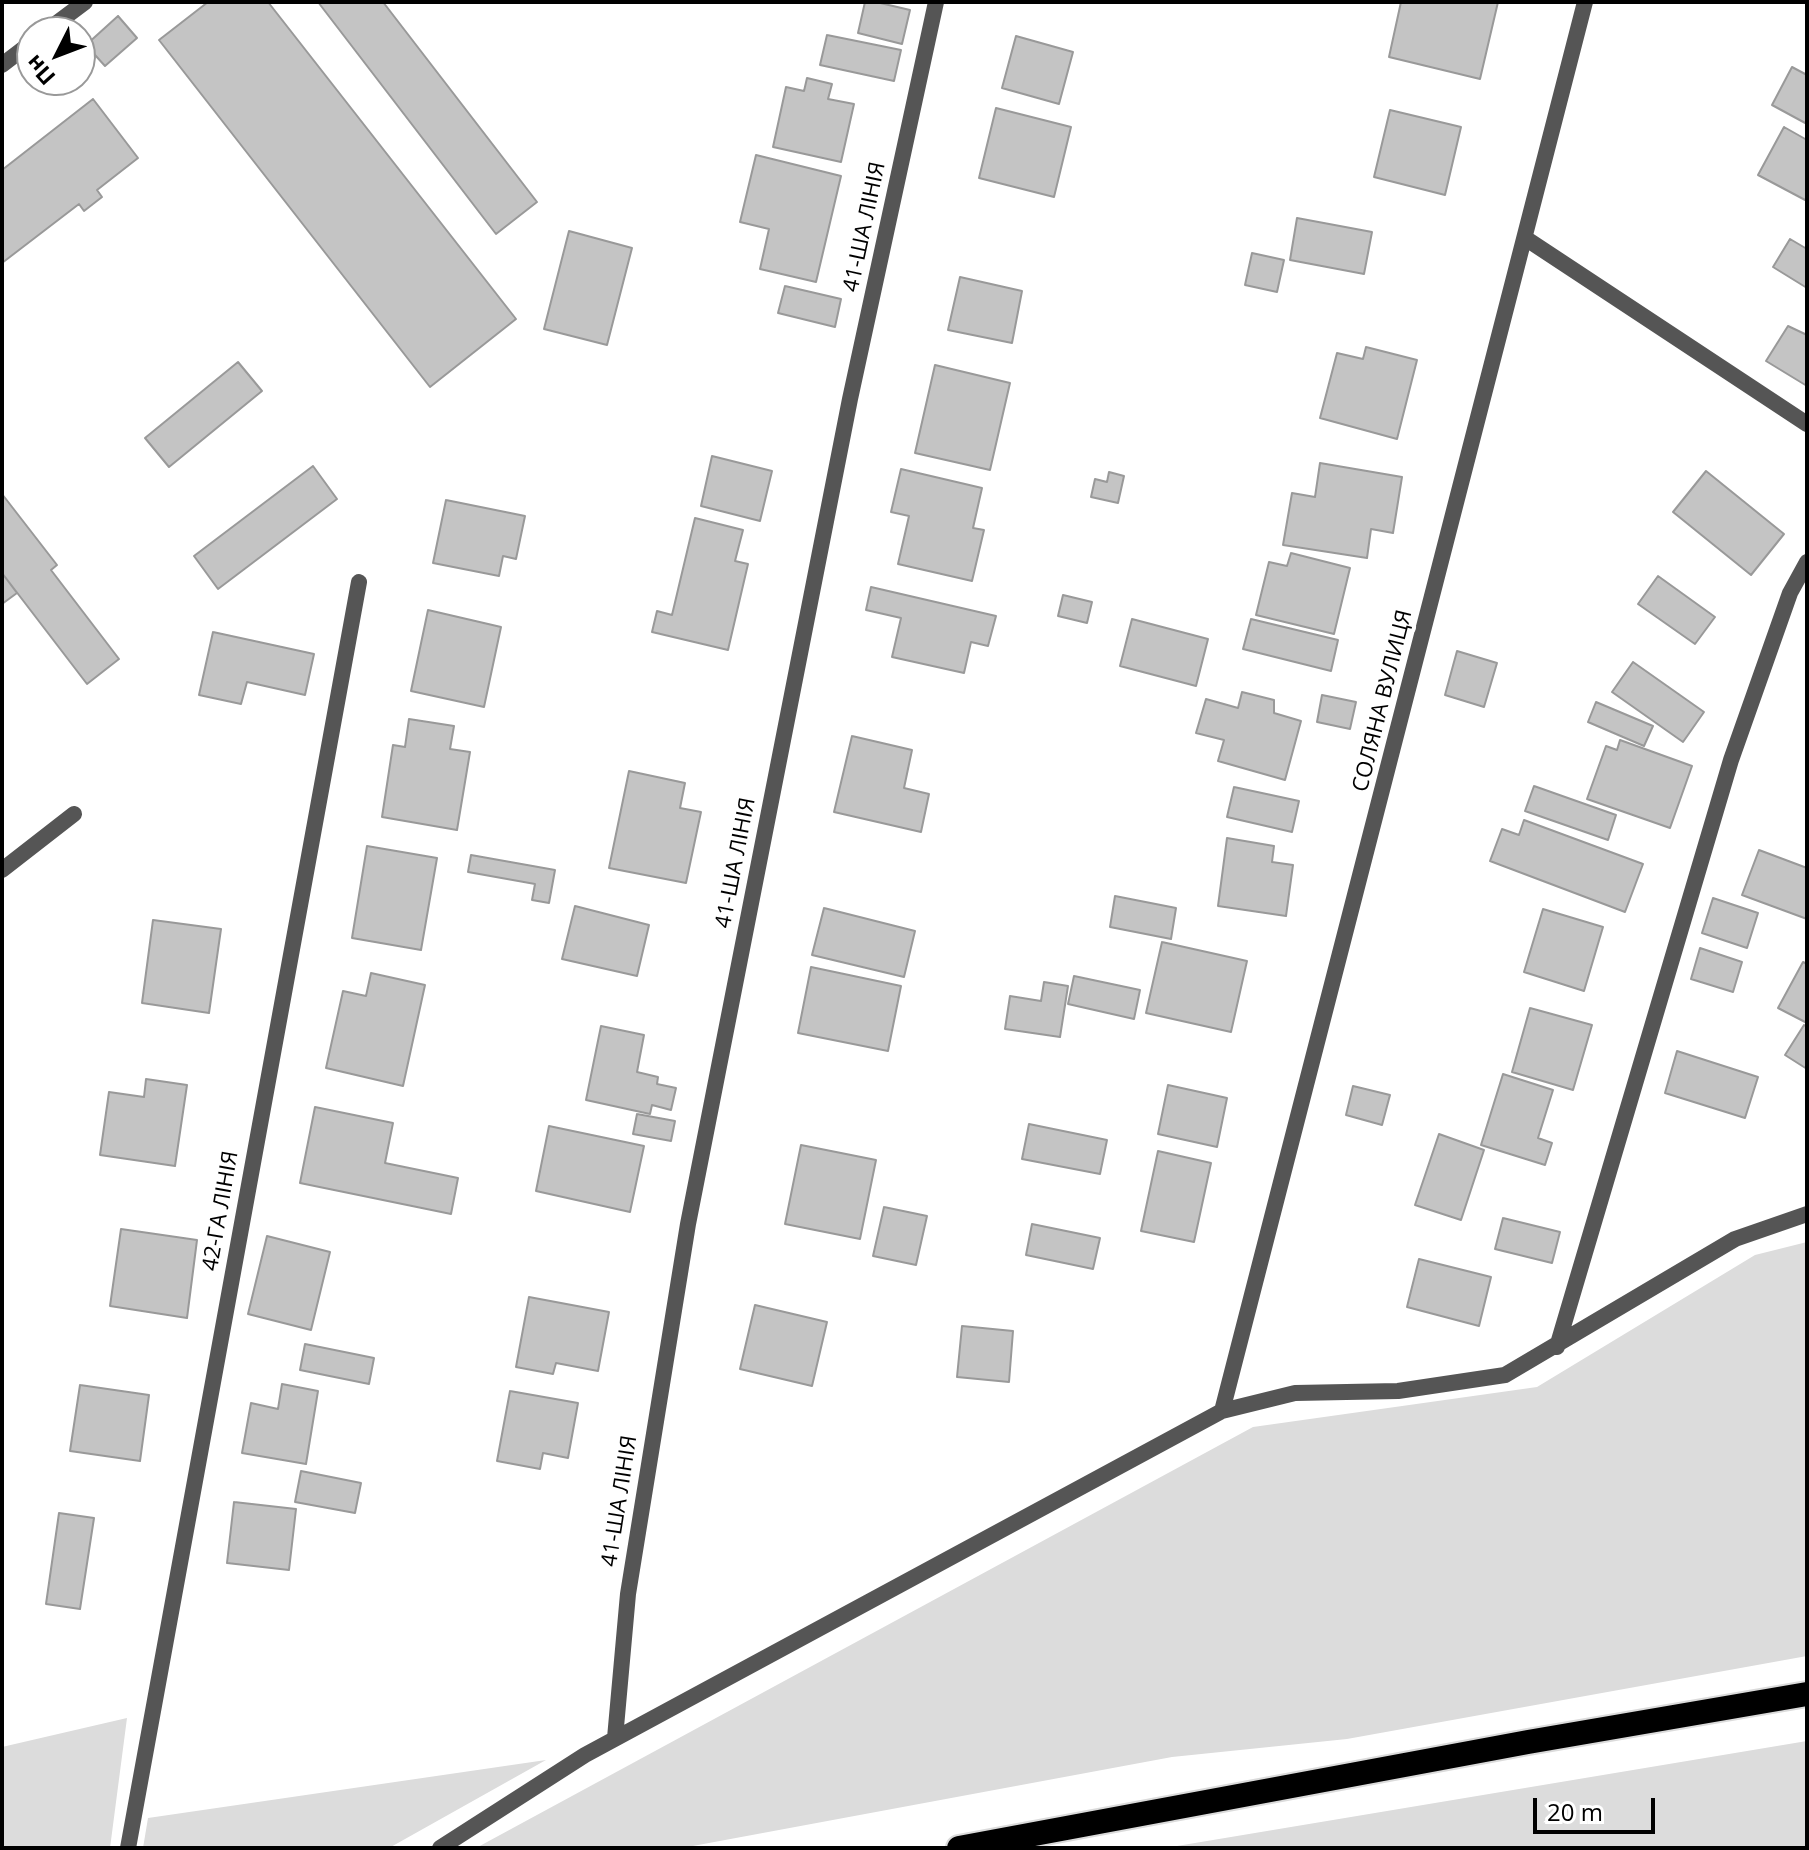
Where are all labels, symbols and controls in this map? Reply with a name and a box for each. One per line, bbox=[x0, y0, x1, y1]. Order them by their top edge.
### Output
north arrow bbox=[16, 16, 96, 96]
text: Пн bbox=[18, 49, 61, 92]
street label: 41-ША ЛІНІЯ bbox=[838, 159, 892, 295]
street label: СОЛЯНА ВУЛИЦЯ bbox=[1348, 607, 1418, 795]
street label: 41-ША ЛІНІЯ bbox=[710, 795, 762, 931]
street label: 42-ГА ЛІНІЯ bbox=[197, 1149, 245, 1273]
street label: 41-ША ЛІНІЯ bbox=[597, 1434, 643, 1568]
scale bar bbox=[1537, 1782, 1659, 1832]
text: 20 m bbox=[1547, 1795, 1603, 1828]

